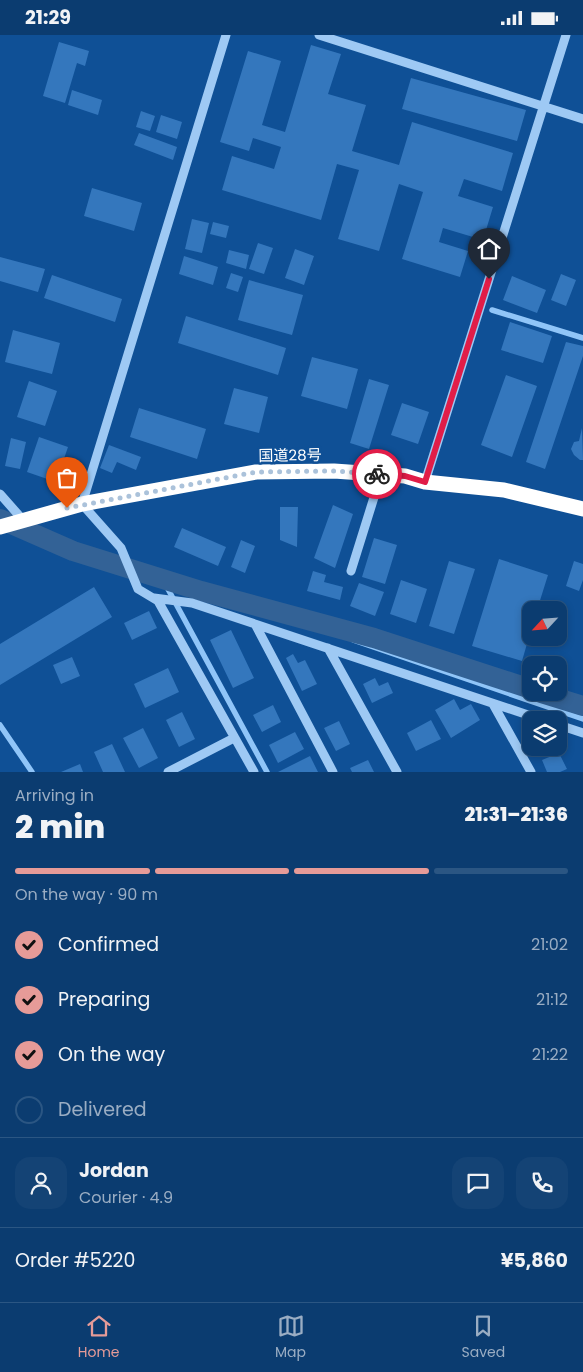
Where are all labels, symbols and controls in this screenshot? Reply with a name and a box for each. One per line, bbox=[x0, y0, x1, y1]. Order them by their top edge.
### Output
text: 21:29 bbox=[25, 4, 71, 31]
pin bbox=[468, 228, 510, 279]
icon: home bbox=[475, 235, 503, 263]
street label: 国道28号 bbox=[258, 444, 322, 466]
courier bbox=[352, 449, 402, 499]
pin bbox=[46, 457, 88, 508]
icon: bike bbox=[363, 460, 391, 488]
icon: bag bbox=[53, 464, 81, 492]
north arrow bbox=[522, 601, 568, 646]
map controls bbox=[522, 601, 567, 756]
button: locate bbox=[522, 656, 567, 701]
button: layers bbox=[522, 711, 567, 756]
text: Arriving in bbox=[15, 784, 94, 807]
text: 21:31–21:36 bbox=[465, 801, 568, 828]
text: 2 min bbox=[15, 804, 105, 849]
text: On the way · 90 m bbox=[15, 883, 158, 906]
icon: check bbox=[15, 931, 43, 959]
text: Confirmed bbox=[58, 931, 159, 958]
text: 21:02 bbox=[531, 933, 568, 956]
icon: check bbox=[15, 986, 43, 1014]
text: Preparing bbox=[58, 986, 150, 1013]
text: 21:12 bbox=[536, 988, 568, 1011]
icon: check bbox=[15, 1041, 43, 1069]
text: On the way bbox=[58, 1041, 165, 1068]
text: 21:22 bbox=[532, 1043, 568, 1066]
text: Delivered bbox=[58, 1096, 147, 1123]
button: person bbox=[15, 1157, 67, 1209]
text: Jordan bbox=[79, 1157, 149, 1184]
button: chat bbox=[452, 1157, 504, 1209]
button: phone bbox=[516, 1157, 568, 1209]
text: Courier · 4.9 bbox=[79, 1186, 173, 1209]
text: Order #5220 bbox=[15, 1247, 135, 1274]
text: ¥5,860 bbox=[501, 1247, 568, 1274]
tab: Home bbox=[78, 1312, 120, 1363]
tab: Map bbox=[275, 1312, 306, 1363]
tab: Saved bbox=[462, 1312, 505, 1363]

